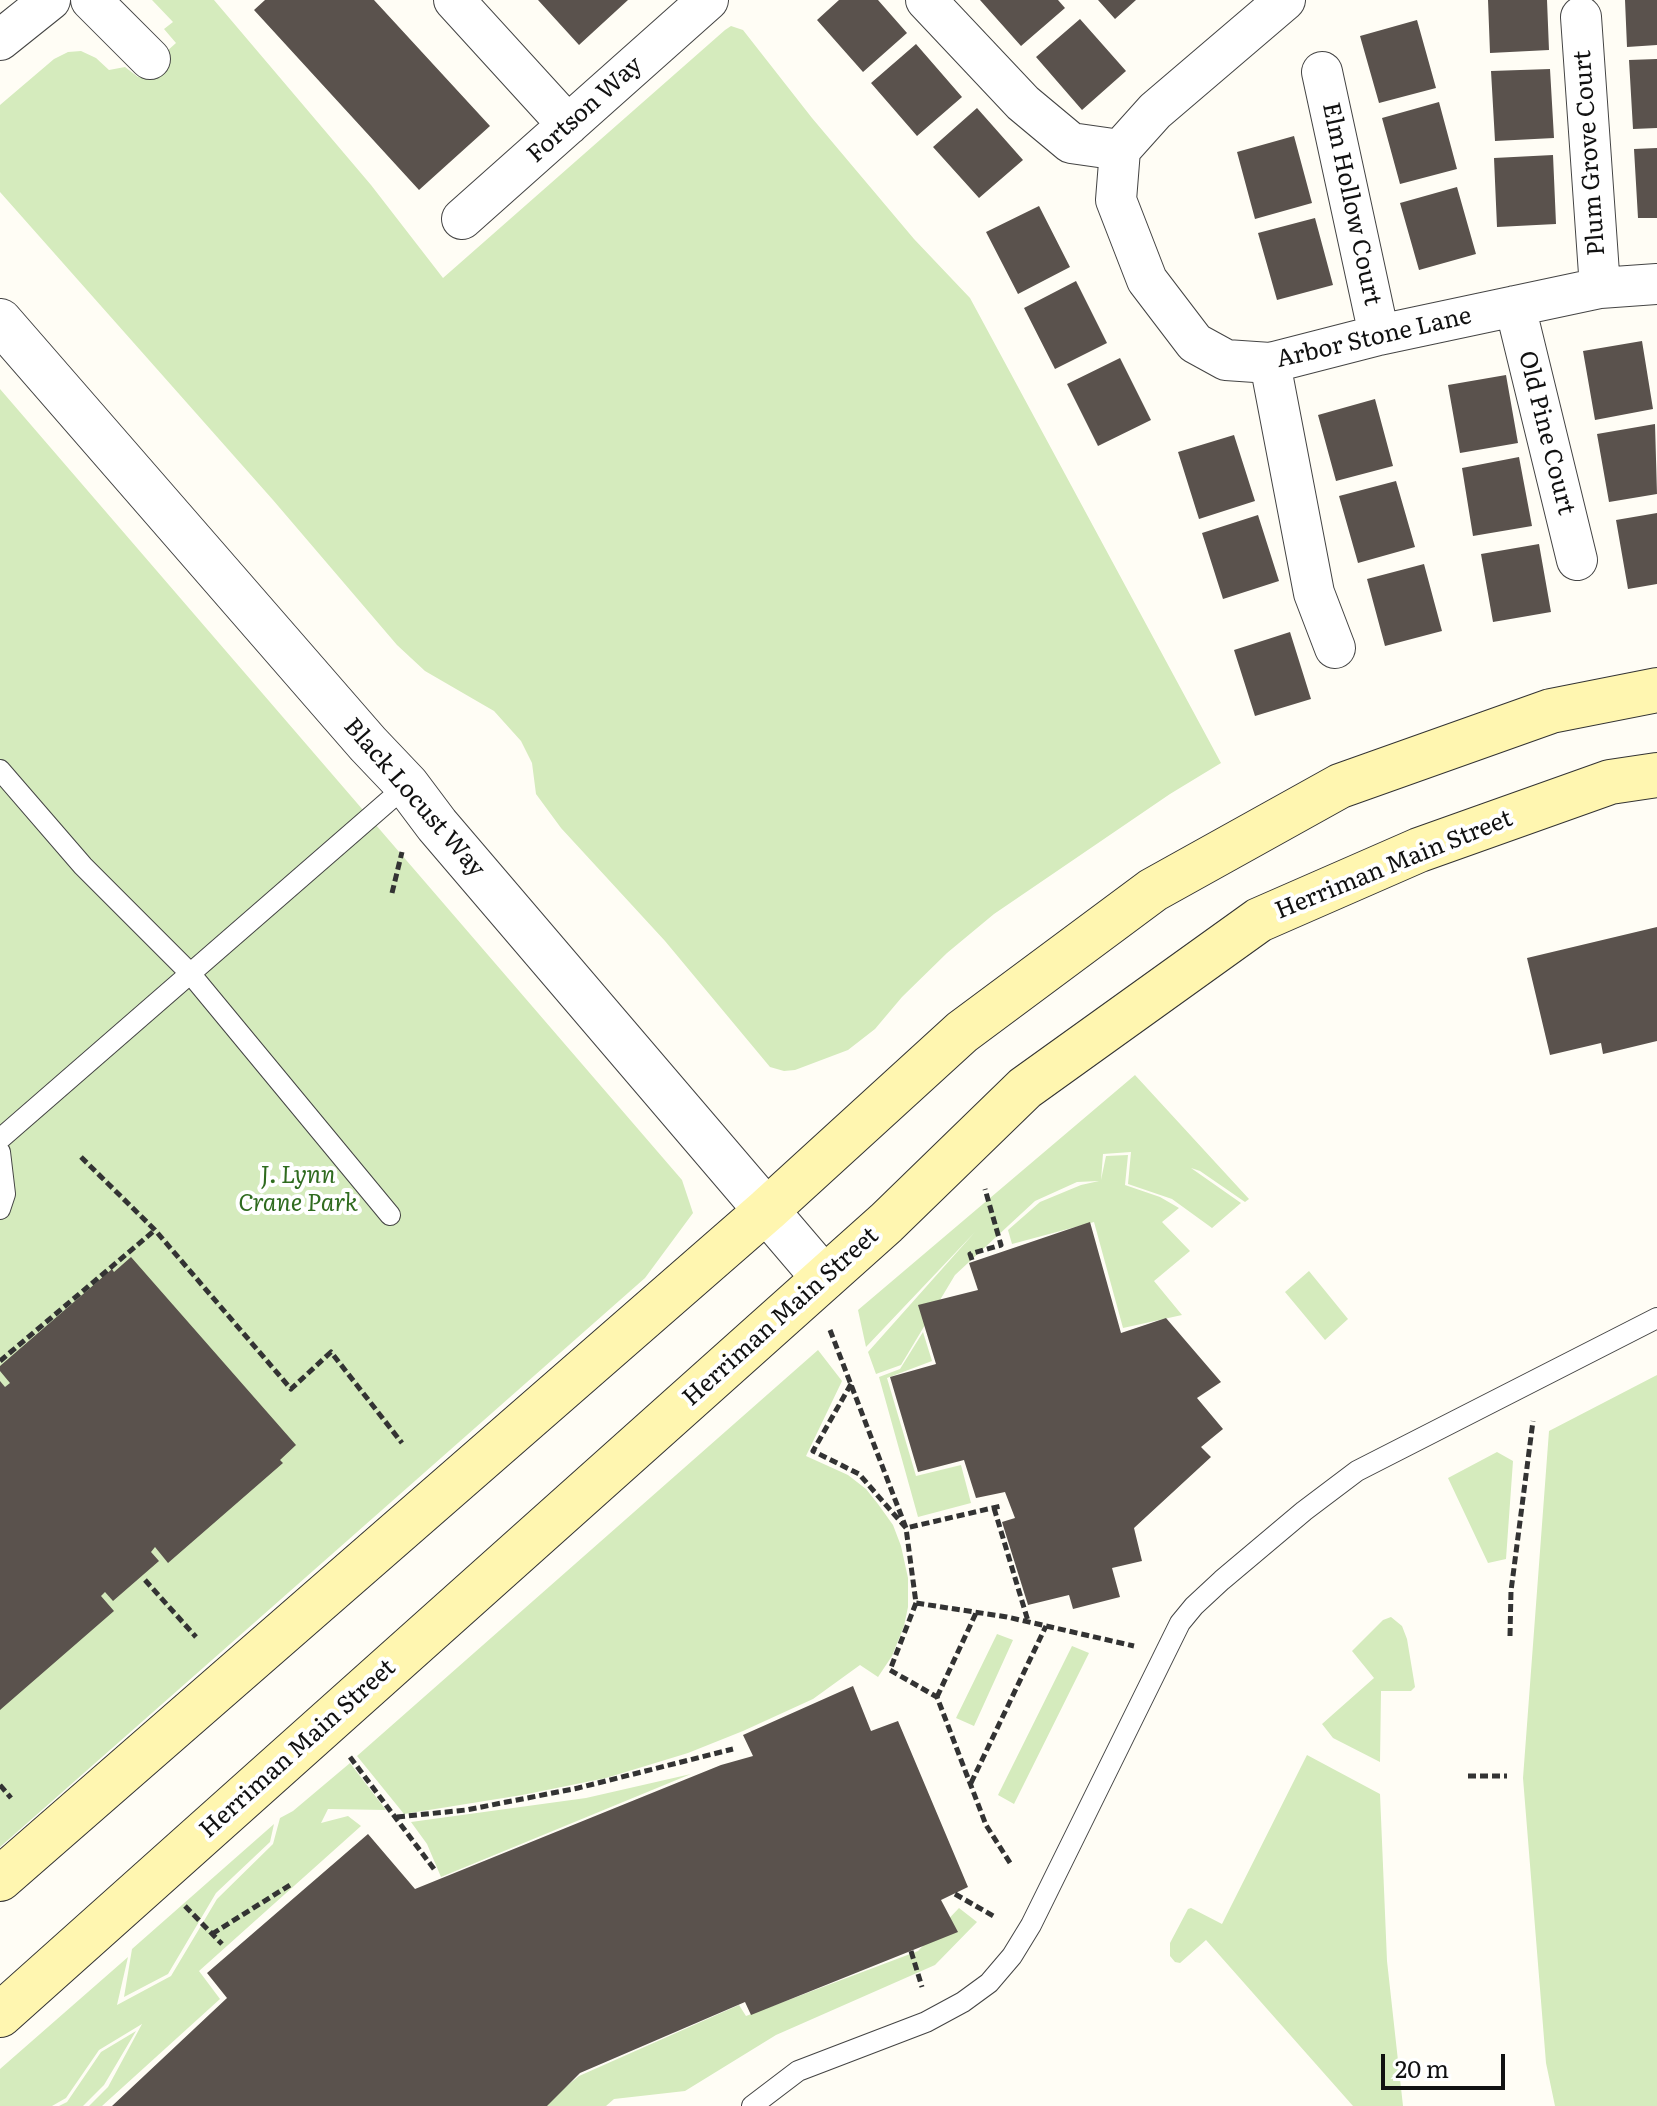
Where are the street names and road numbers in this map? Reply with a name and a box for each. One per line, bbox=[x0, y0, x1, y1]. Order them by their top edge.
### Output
street label: Plum Grove Court bbox=[1568, 49, 1612, 257]
street label: Fortson Way bbox=[522, 51, 648, 169]
street label: Elm Hollow Court bbox=[1315, 100, 1387, 308]
street label: Arbor Stone Lane bbox=[1274, 302, 1474, 374]
street label: Old Pine Court bbox=[1512, 348, 1580, 518]
street label: Black Locust Way bbox=[337, 713, 491, 883]
street label: Herriman Main Street bbox=[1271, 804, 1517, 926]
street label: Herriman Main Street bbox=[677, 1222, 885, 1412]
street label: Herriman Main Street bbox=[194, 1654, 402, 1844]

